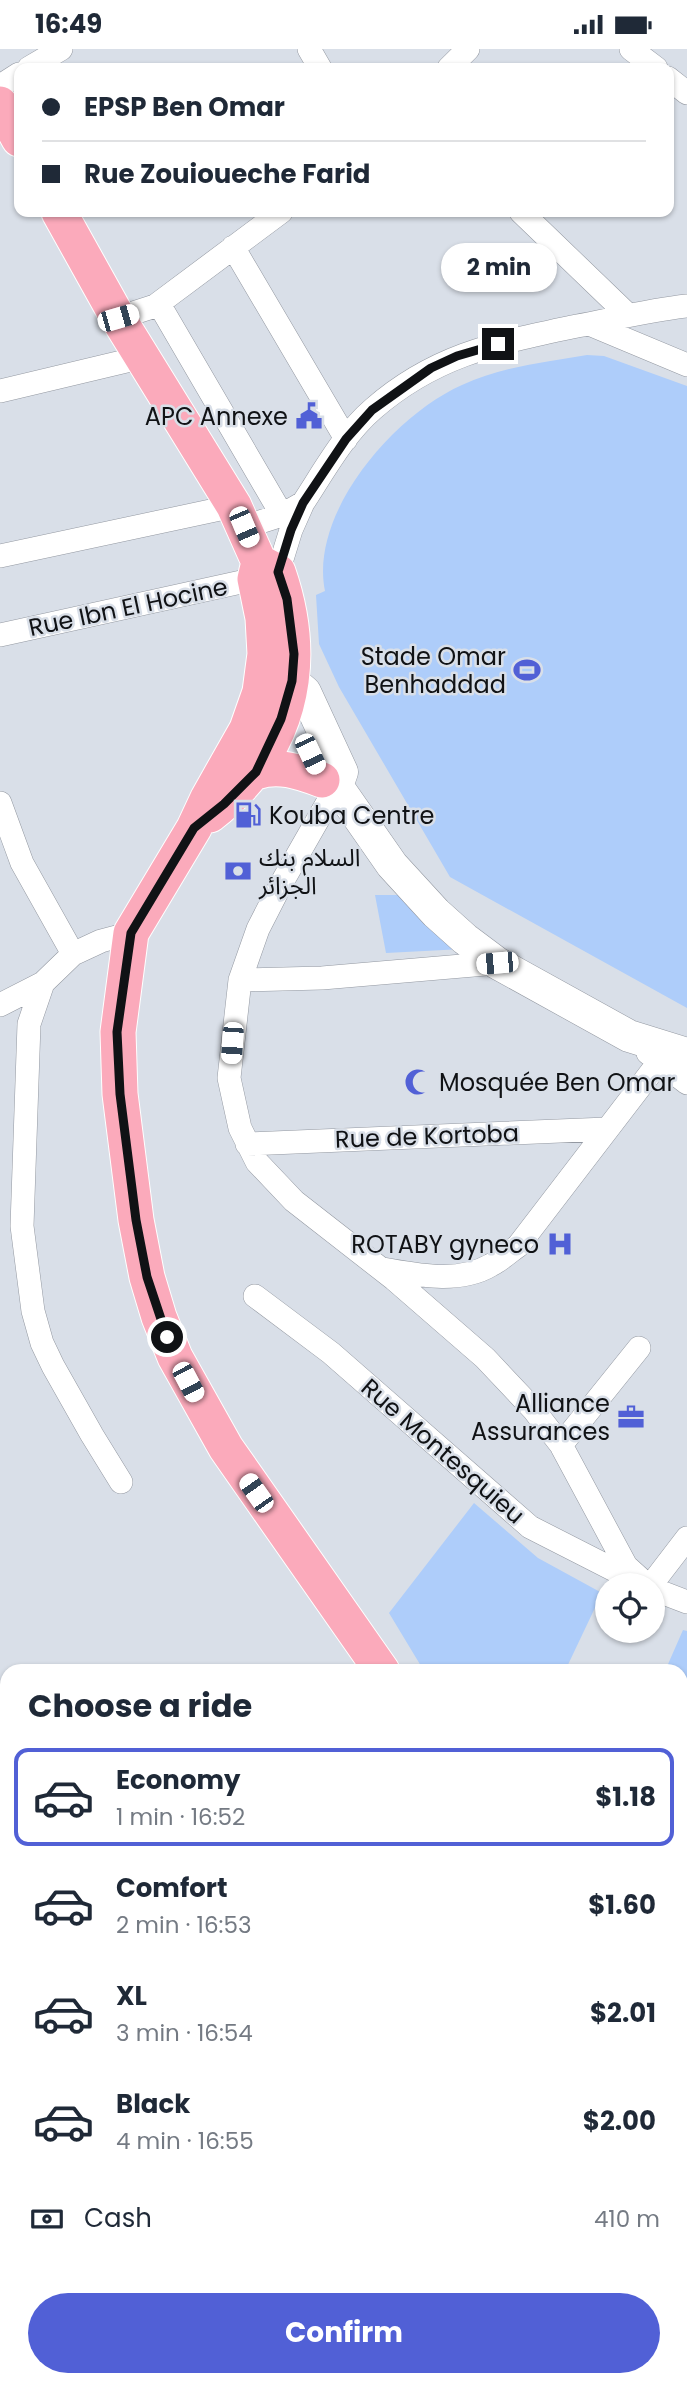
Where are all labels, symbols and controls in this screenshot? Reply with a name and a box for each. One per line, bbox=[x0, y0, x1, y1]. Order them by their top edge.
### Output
text: 16:49 bbox=[35, 6, 102, 42]
text: EPSP Ben Omar bbox=[84, 89, 285, 125]
text: Rue Zouioueche Farid bbox=[84, 156, 370, 192]
callout: 2 min bbox=[440, 243, 556, 292]
text: 2 min bbox=[467, 251, 531, 283]
car bbox=[95, 302, 142, 334]
route end bbox=[482, 328, 514, 360]
place label: APC Annexe bbox=[145, 400, 288, 433]
public building icon: APC Annexe bbox=[294, 401, 324, 431]
car bbox=[227, 504, 262, 550]
street label: Rue Ibn El Hocine bbox=[26, 570, 230, 644]
place label: Stade Omar Benhaddad bbox=[361, 640, 506, 701]
sports icon: Stade Omar Benhaddad bbox=[512, 655, 542, 685]
car bbox=[292, 731, 329, 777]
place label: Kouba Centre bbox=[269, 799, 434, 832]
fuel station icon: Kouba Centre bbox=[233, 800, 263, 830]
place label: السلام بنك الجزائر bbox=[258, 841, 361, 902]
bank icon: السلام بنك الجزائر bbox=[223, 856, 253, 886]
car bbox=[476, 951, 519, 975]
car bbox=[221, 1021, 244, 1065]
place label: Mosquée Ben Omar bbox=[439, 1066, 675, 1099]
mosque icon: Mosquée Ben Omar bbox=[403, 1067, 433, 1097]
street label: Rue de Kortoba bbox=[334, 1116, 520, 1156]
place label: ROTABY gyneco bbox=[351, 1228, 539, 1261]
hospital icon: ROTABY gyneco bbox=[545, 1229, 575, 1259]
route start bbox=[151, 1321, 183, 1353]
car bbox=[169, 1359, 208, 1405]
street label: Rue Montesquieu bbox=[354, 1371, 532, 1531]
place label: Alliance Assurances bbox=[471, 1387, 610, 1448]
office icon: Alliance Assurances bbox=[616, 1402, 646, 1432]
car bbox=[236, 1470, 277, 1516]
map controls bbox=[595, 1573, 665, 1643]
button: locate bbox=[595, 1573, 665, 1643]
text: Choose a ride bbox=[28, 1683, 252, 1728]
text: Economy bbox=[116, 1762, 240, 1798]
icon: car bbox=[32, 1766, 95, 1829]
text: $1.18 bbox=[595, 1779, 656, 1815]
text: 1 min · 16:52 bbox=[116, 1801, 245, 1833]
text: Comfort bbox=[116, 1870, 228, 1906]
icon: car bbox=[32, 1874, 95, 1937]
text: $1.60 bbox=[588, 1887, 656, 1923]
text: 2 min · 16:53 bbox=[116, 1909, 251, 1941]
text: XL bbox=[116, 1978, 147, 2014]
icon: car bbox=[32, 1982, 95, 2045]
text: $2.01 bbox=[590, 1995, 656, 2031]
text: 3 min · 16:54 bbox=[116, 2017, 253, 2049]
text: Black bbox=[116, 2086, 190, 2122]
icon: car bbox=[32, 2090, 95, 2153]
text: $2.00 bbox=[583, 2103, 656, 2139]
text: 4 min · 16:55 bbox=[116, 2125, 254, 2157]
icon: cash bbox=[28, 2200, 66, 2238]
text: Cash bbox=[84, 2200, 152, 2236]
text: 410 m bbox=[594, 2203, 660, 2235]
button: Confirm bbox=[28, 2293, 660, 2373]

